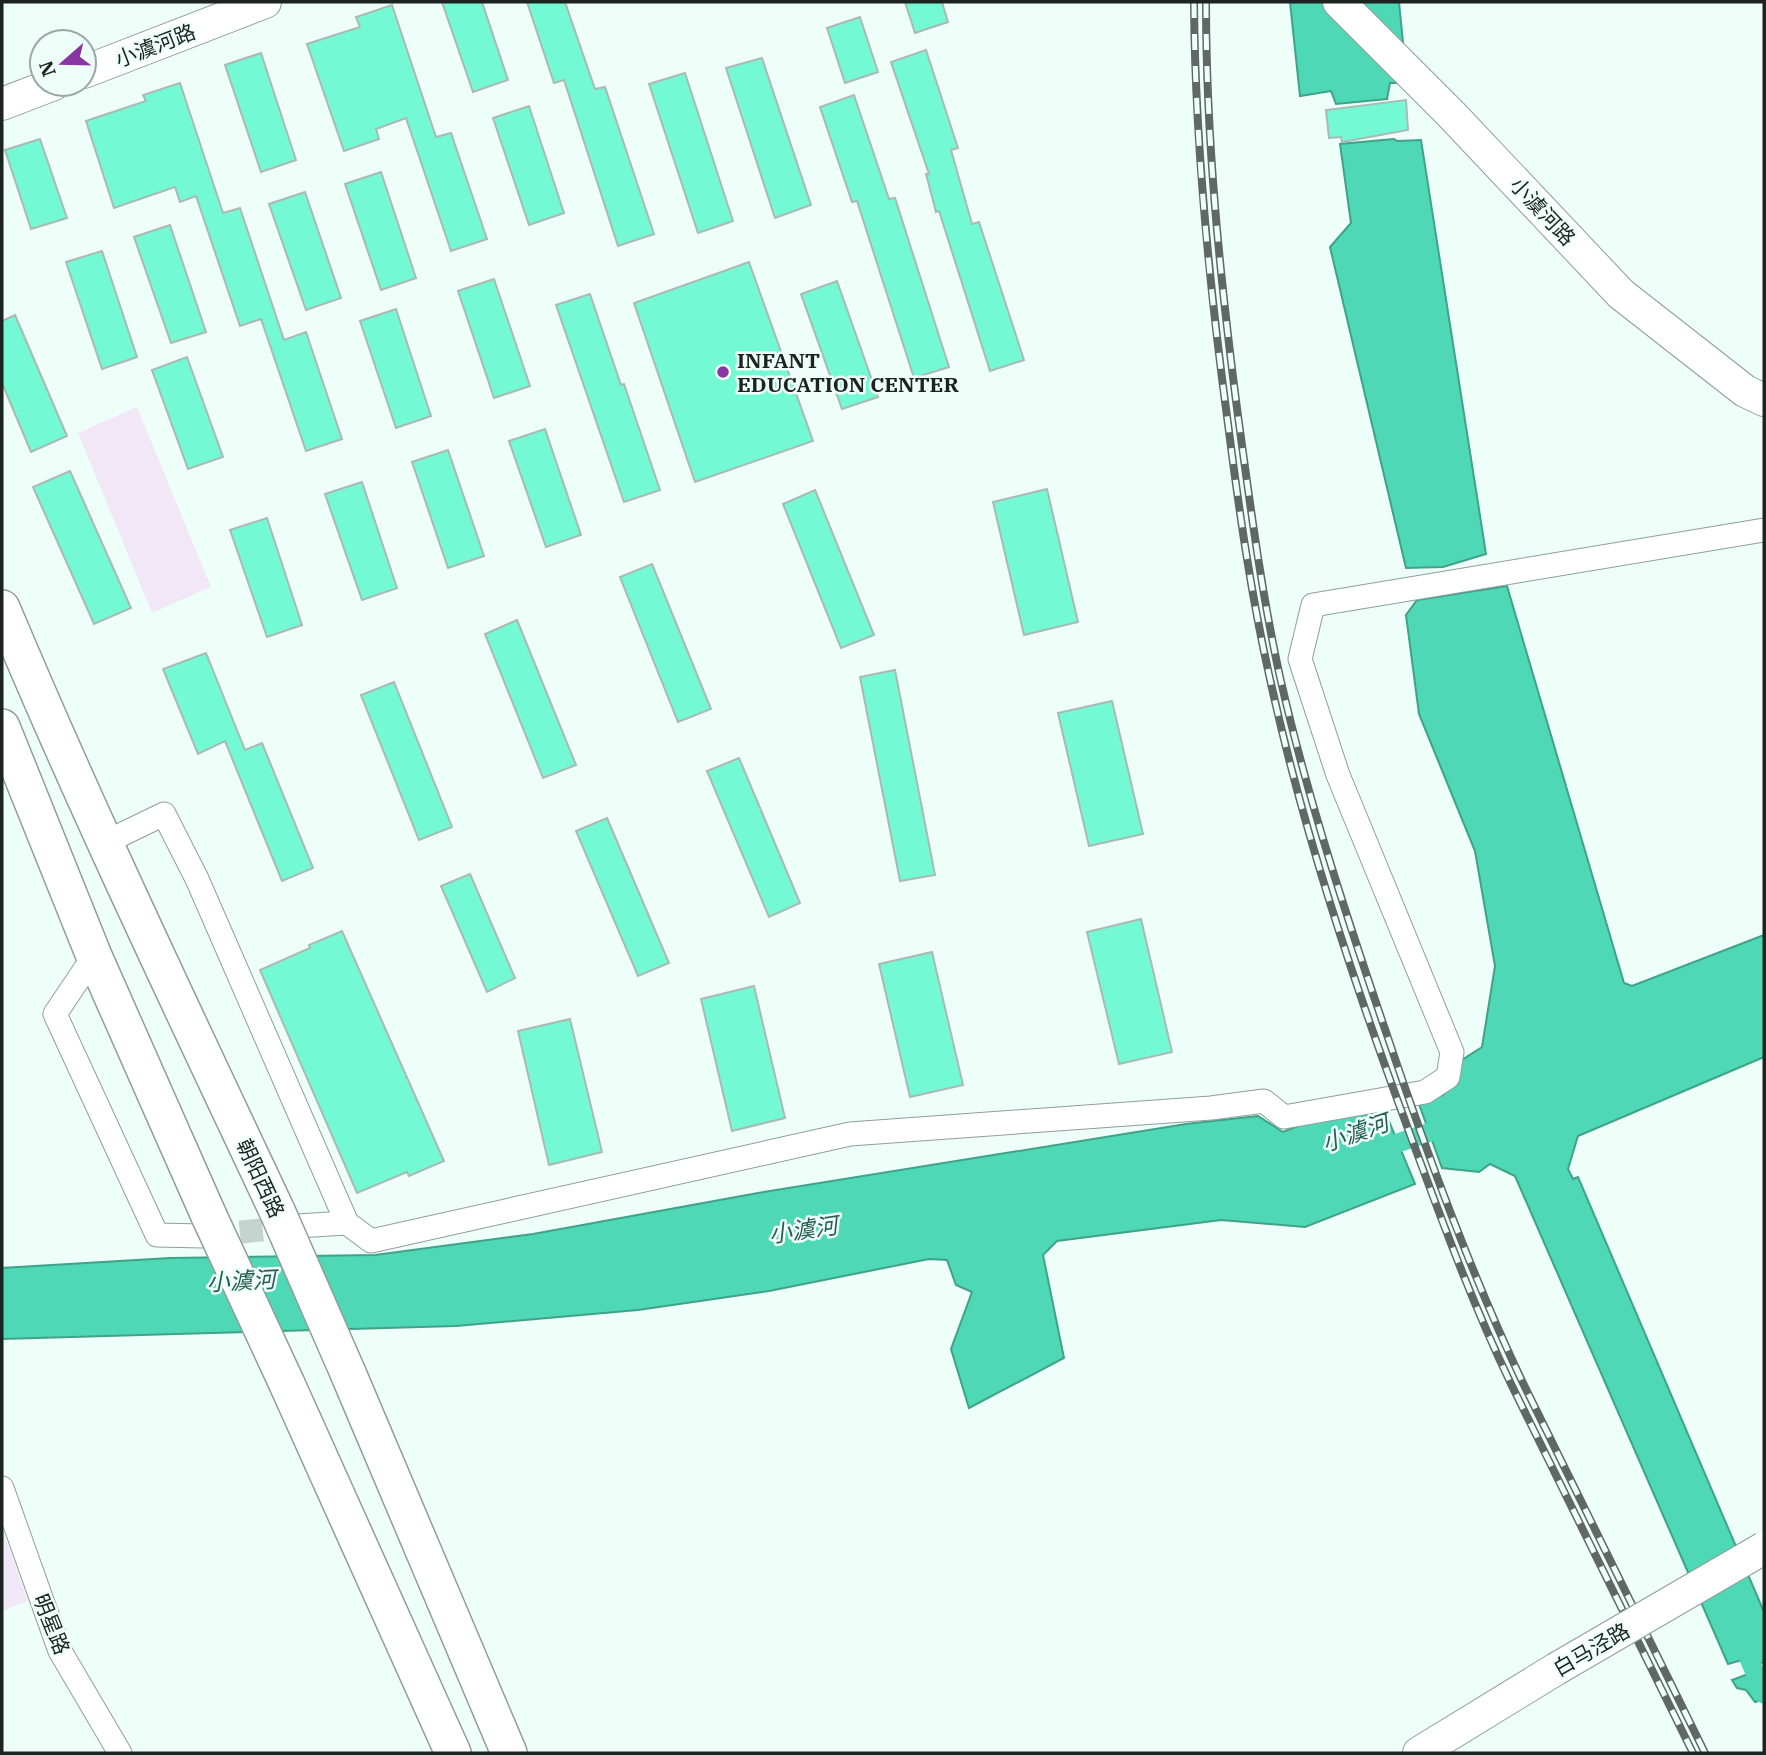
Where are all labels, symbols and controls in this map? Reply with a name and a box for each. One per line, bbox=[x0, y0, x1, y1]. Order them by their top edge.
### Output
street label: 小澞河路 bbox=[111, 17, 199, 73]
north arrow bbox=[28, 28, 98, 98]
text: N bbox=[33, 58, 61, 80]
street label: 小澞河路 bbox=[1504, 171, 1582, 251]
place label: INFANT EDUCATION CENTER bbox=[737, 346, 959, 398]
marker: INFANT EDUCATION CENTER bbox=[715, 364, 731, 380]
water label: 小澞河 bbox=[1317, 1105, 1396, 1157]
street label: 朝阳西路 bbox=[231, 1134, 291, 1222]
water label: 小澞河 bbox=[767, 1209, 843, 1249]
water label: 小澞河 bbox=[206, 1263, 280, 1297]
street label: 明星路 bbox=[27, 1590, 77, 1658]
street label: 白马泾路 bbox=[1548, 1616, 1634, 1682]

